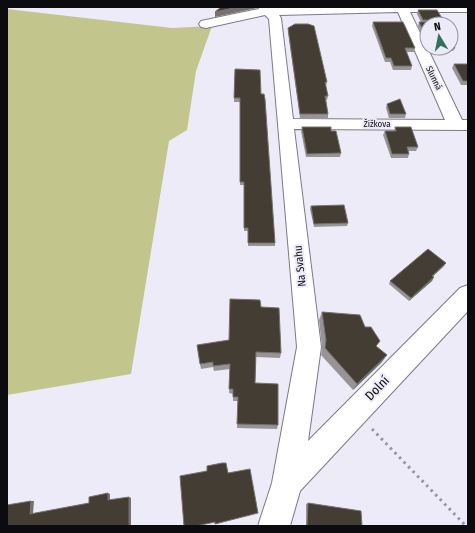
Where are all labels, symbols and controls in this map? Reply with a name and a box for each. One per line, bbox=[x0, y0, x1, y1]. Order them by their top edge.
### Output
north arrow bbox=[419, 16, 459, 56]
text: N bbox=[433, 20, 442, 34]
street label: Slunná bbox=[424, 64, 444, 92]
street label: Žižkova bbox=[363, 118, 391, 129]
street label: Na Svahu bbox=[291, 245, 309, 287]
street label: Dolní bbox=[362, 373, 392, 403]

